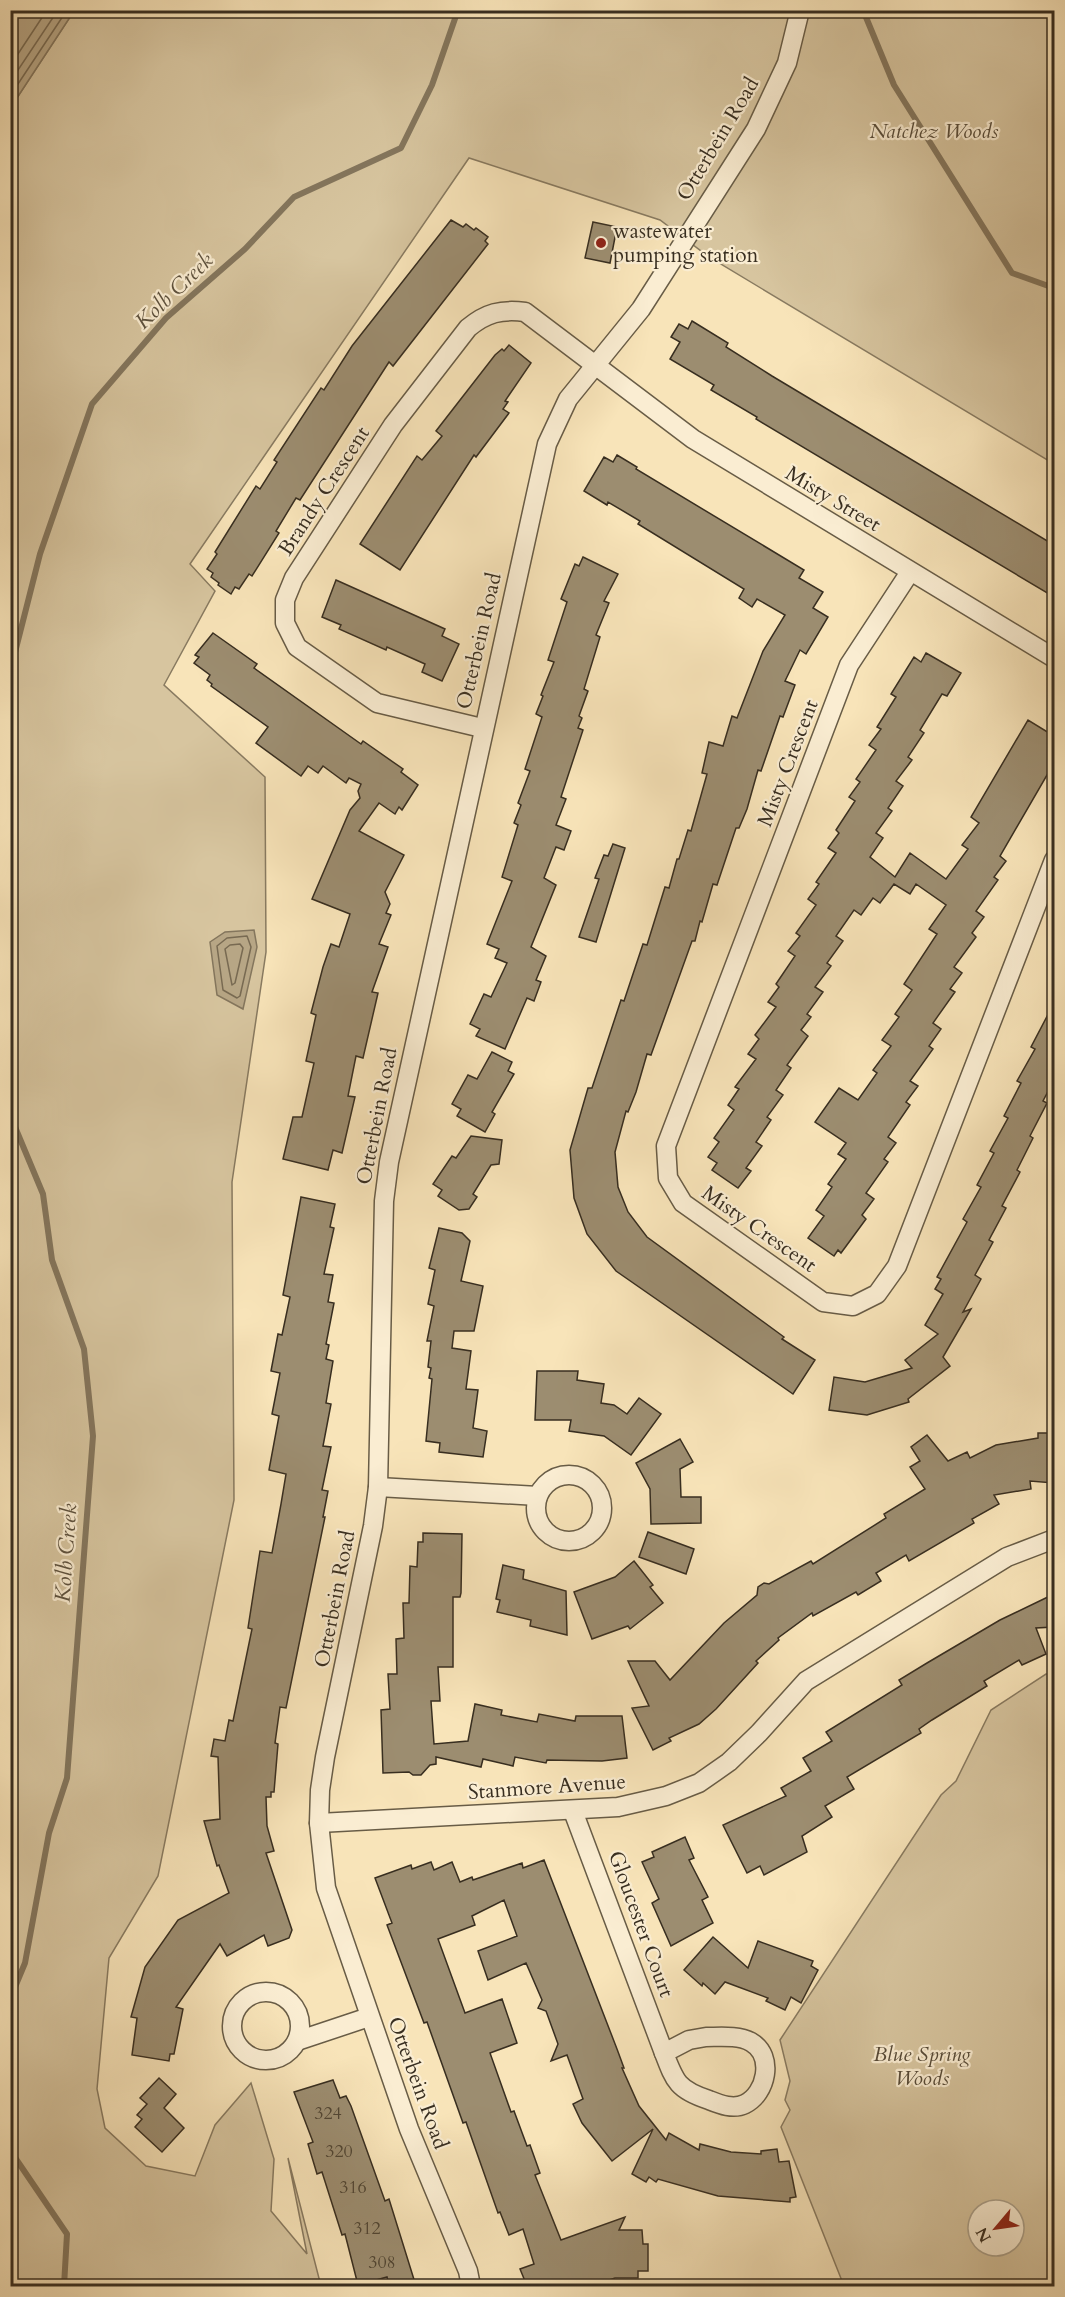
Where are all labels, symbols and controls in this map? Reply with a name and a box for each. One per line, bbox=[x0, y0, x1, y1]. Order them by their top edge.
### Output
street label: Otterbein Road bbox=[670, 72, 766, 206]
park label: Natchez Woods bbox=[870, 117, 998, 146]
place label: wastewater pumping station bbox=[613, 217, 759, 270]
marker: wastewater pumping station bbox=[594, 236, 608, 250]
water label: Kolb Creek bbox=[128, 246, 220, 336]
street label: Brandy Crescent bbox=[271, 420, 377, 561]
street label: Misty Street bbox=[780, 459, 886, 539]
street label: Otterbein Road bbox=[449, 570, 509, 712]
street label: Misty Crescent bbox=[750, 695, 826, 831]
street label: Otterbein Road bbox=[349, 1045, 405, 1187]
street label: Misty Crescent bbox=[696, 1179, 823, 1280]
water label: Kolb Creek bbox=[48, 1503, 84, 1603]
street label: Otterbein Road bbox=[307, 1528, 363, 1670]
street label: Stanmore Avenue bbox=[467, 1767, 627, 1807]
street label: Gloucester Court bbox=[601, 1847, 681, 2002]
street label: Otterbein Road bbox=[381, 2013, 455, 2153]
park label: Blue Spring Woods bbox=[873, 2040, 971, 2093]
house number: 324 bbox=[314, 2101, 342, 2126]
house number: 320 bbox=[325, 2139, 353, 2164]
house number: 316 bbox=[339, 2175, 367, 2200]
north arrow bbox=[966, 2198, 1026, 2258]
house number: 312 bbox=[353, 2216, 381, 2241]
text: N bbox=[971, 2223, 997, 2246]
house number: 308 bbox=[368, 2250, 396, 2275]

